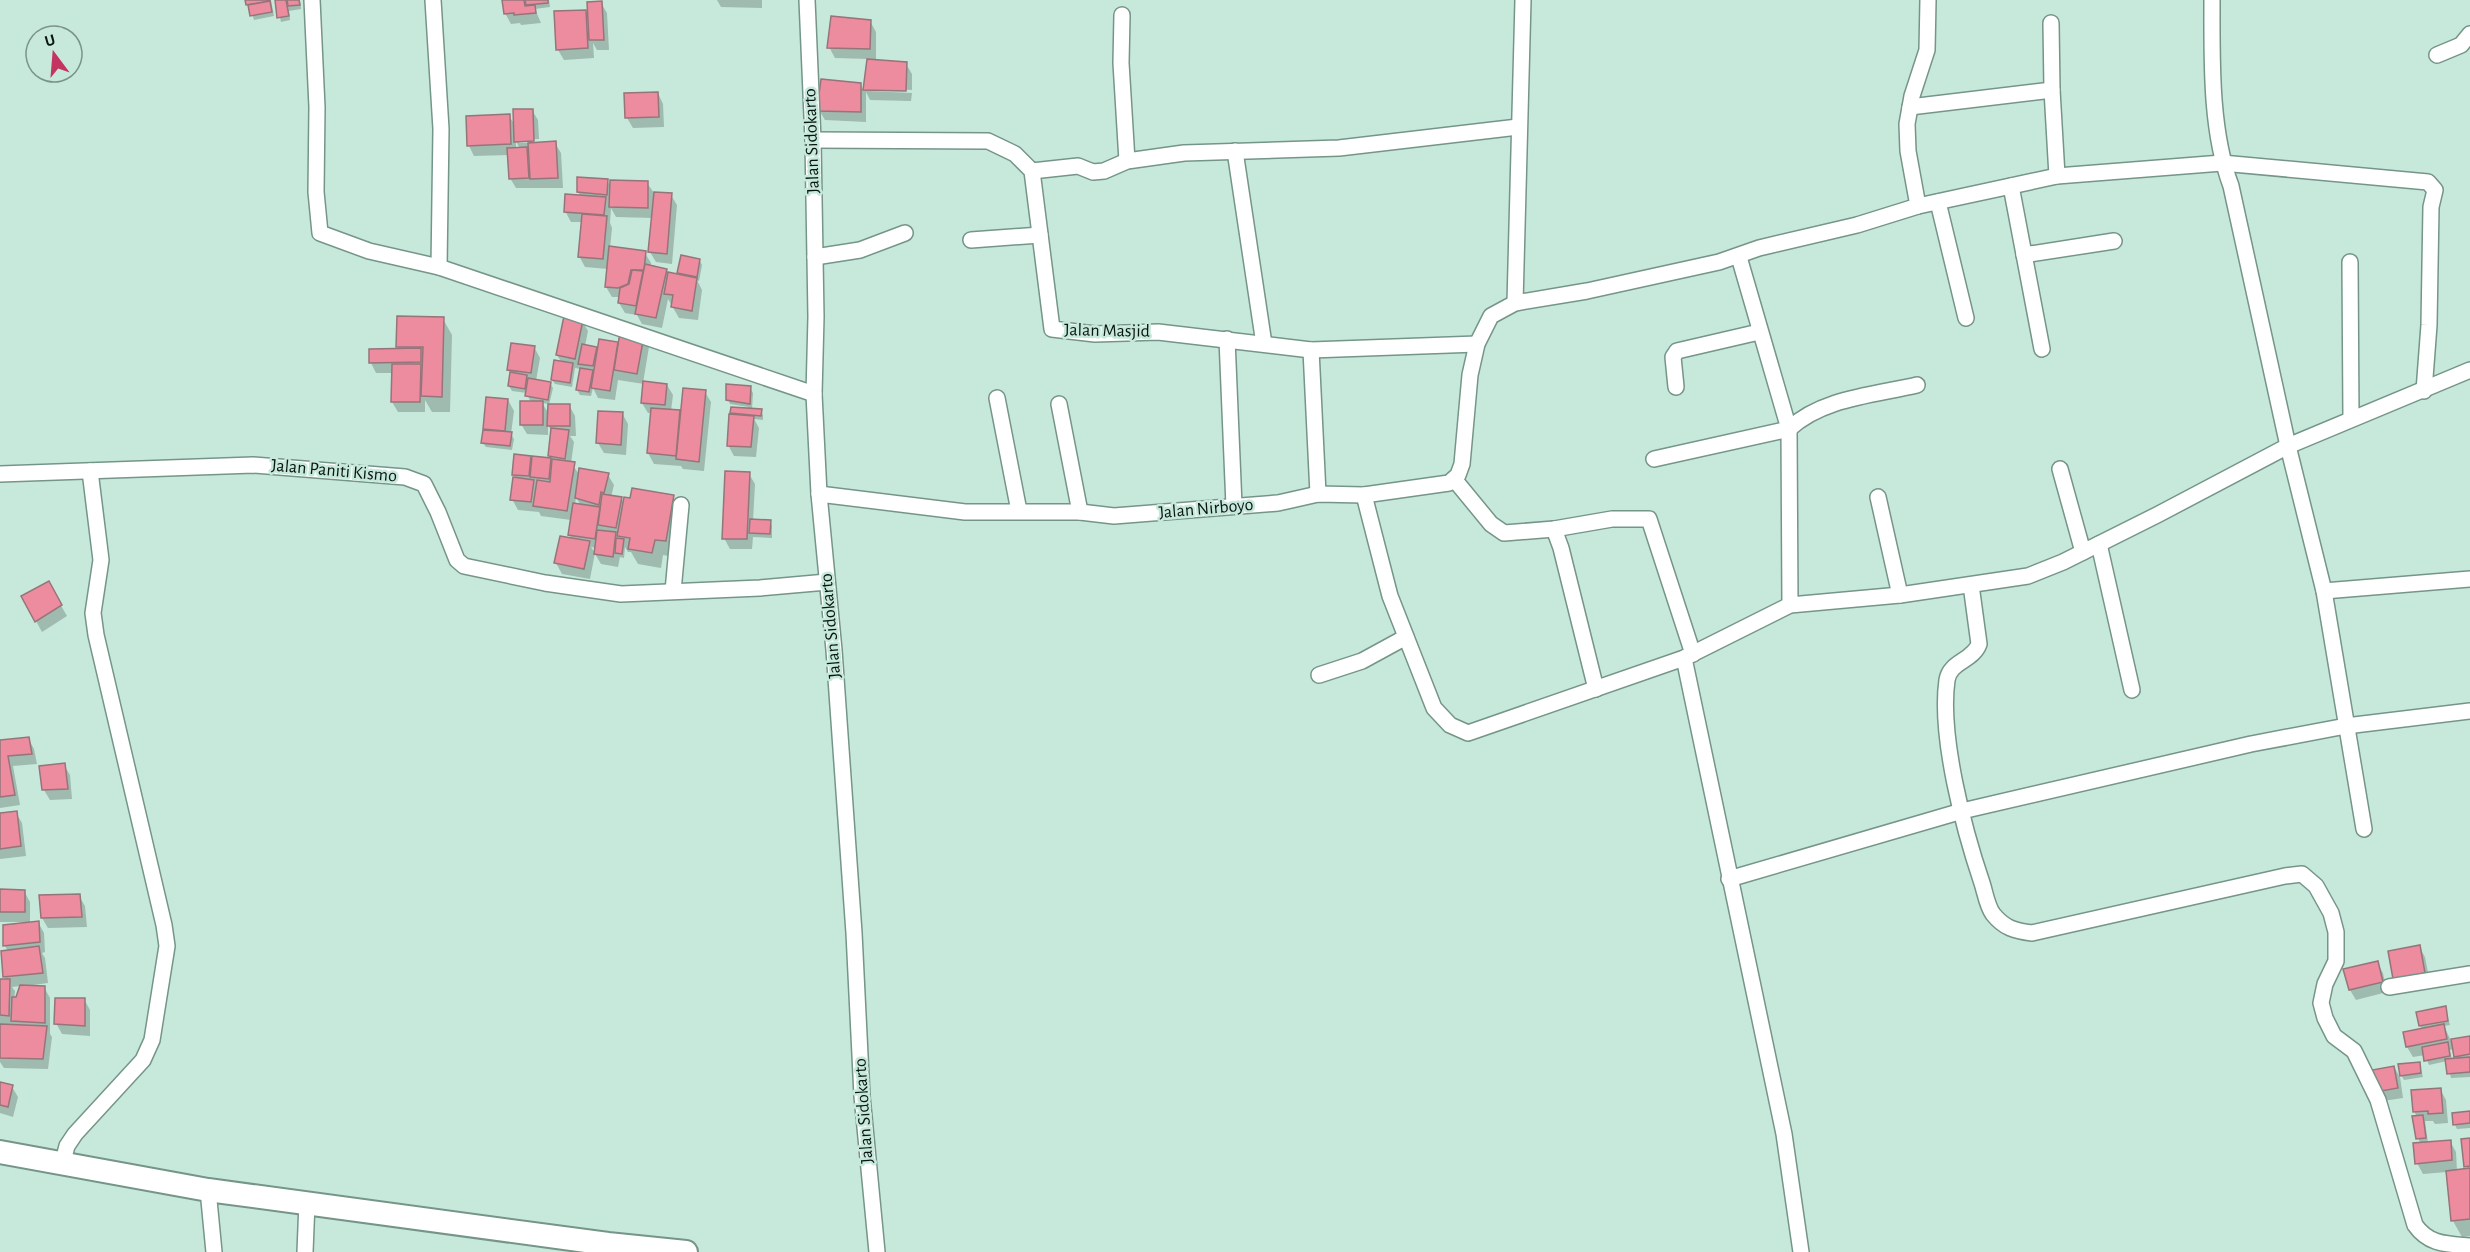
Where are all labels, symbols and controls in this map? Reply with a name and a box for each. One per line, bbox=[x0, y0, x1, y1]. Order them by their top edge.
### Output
north arrow bbox=[24, 24, 84, 84]
text: U bbox=[43, 31, 57, 50]
street label: Jalan Sidokarto bbox=[801, 88, 823, 194]
street label: Jalan Masjid bbox=[1064, 321, 1150, 341]
street label: Jalan Paniti Kismo bbox=[270, 457, 398, 485]
street label: Jalan Nirboyo bbox=[1158, 496, 1254, 522]
street label: Jalan Sidokarto bbox=[817, 572, 845, 679]
street label: Jalan Sidokarto bbox=[851, 1058, 877, 1164]

